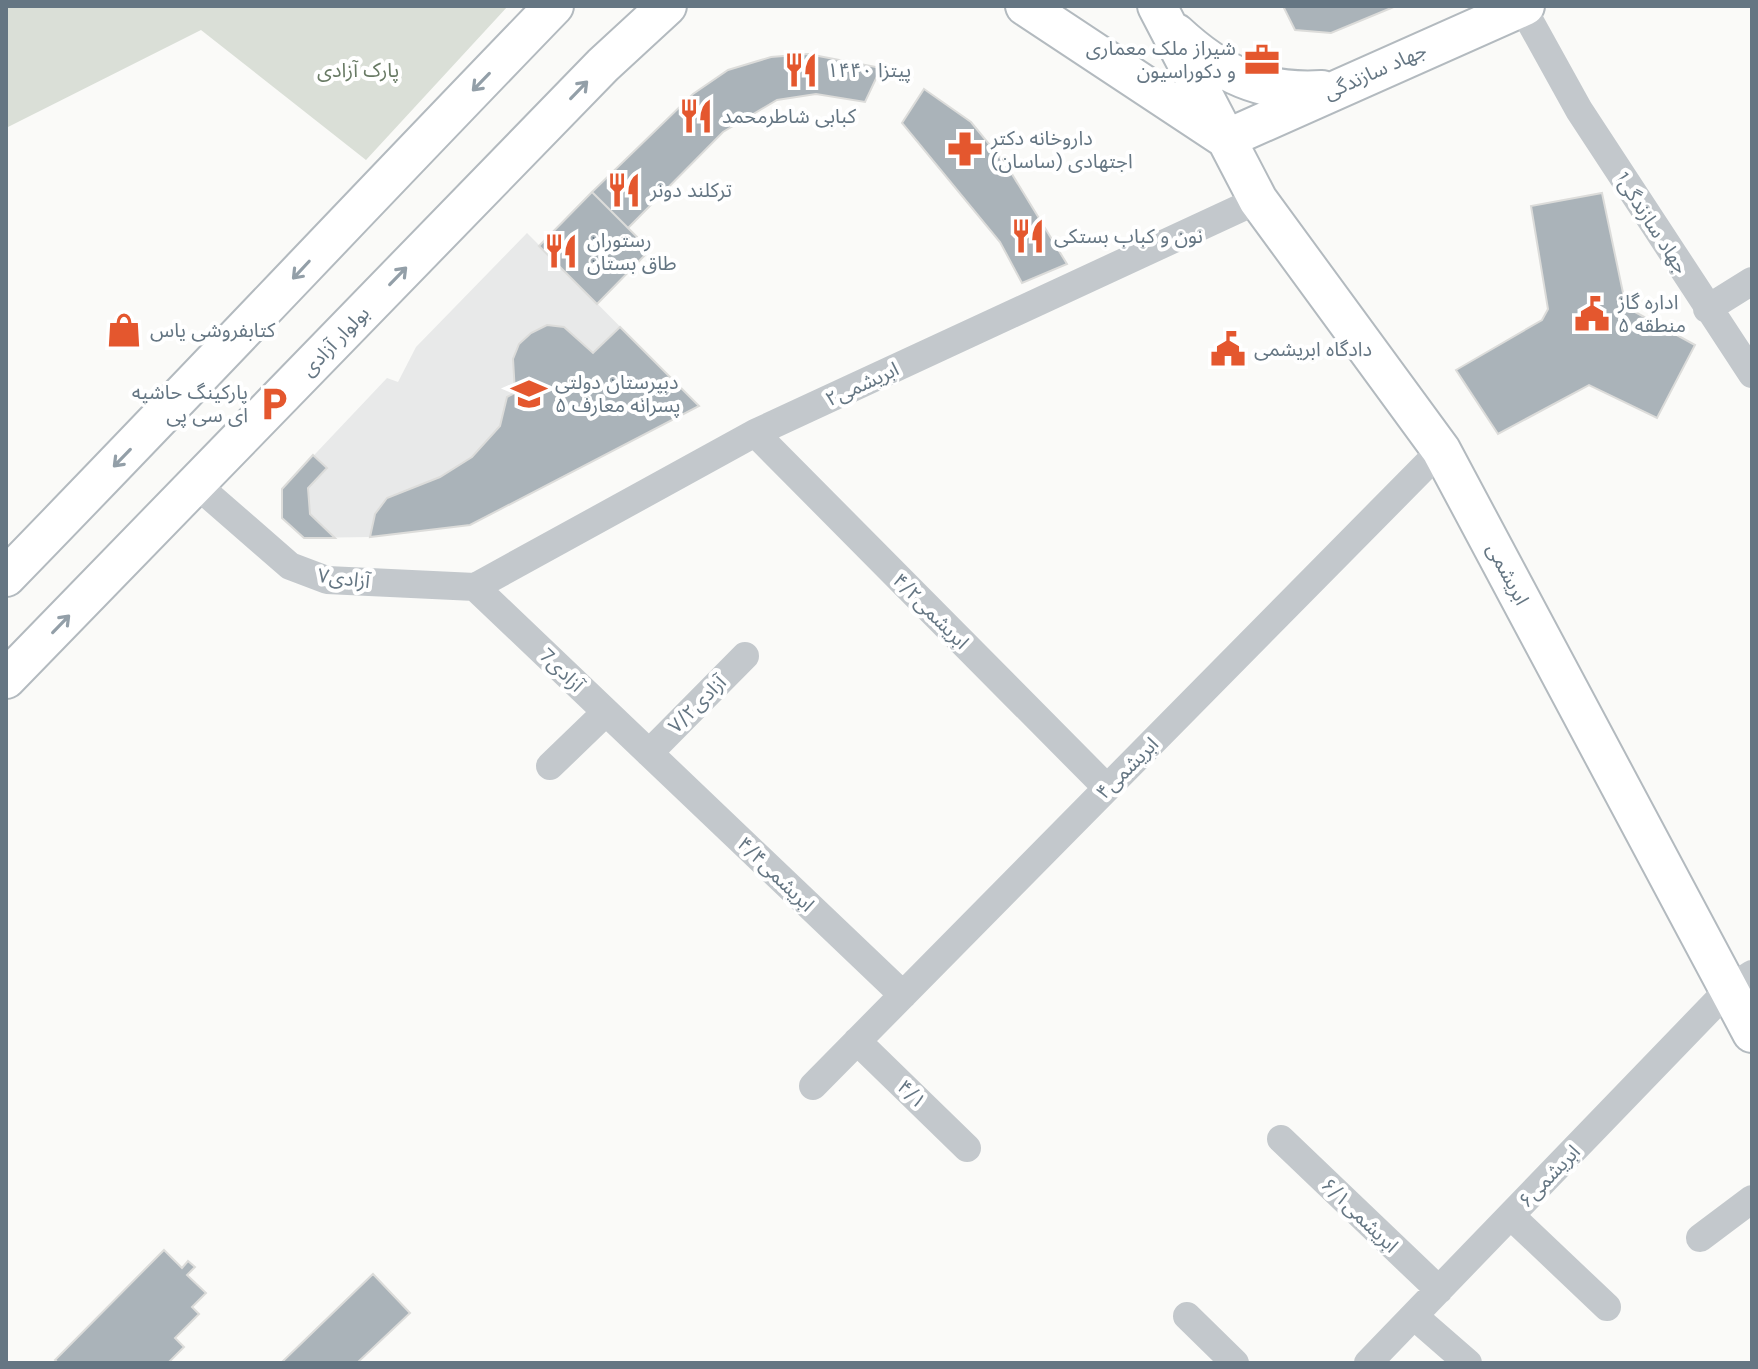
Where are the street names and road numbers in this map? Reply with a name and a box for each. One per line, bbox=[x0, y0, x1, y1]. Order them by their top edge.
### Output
street label: جهاد سازندگی bbox=[1320, 37, 1430, 105]
street label: 1جهاد سازندگی bbox=[1609, 167, 1695, 279]
street label: بولوار آزادی bbox=[295, 300, 375, 382]
street label: ابریشمی۲ bbox=[821, 356, 903, 412]
street label: ابریشمی bbox=[1481, 538, 1535, 610]
street label: آزادی۷ bbox=[316, 562, 373, 594]
street label: ابریشمی۴/۲ bbox=[887, 567, 975, 655]
street label: 7آزادی bbox=[534, 643, 590, 698]
street label: ۷/۲آزادی bbox=[662, 669, 732, 739]
street label: ابریشمی۴ bbox=[1090, 731, 1164, 805]
street label: ابریشمی۴/۴ bbox=[732, 831, 820, 917]
street label: ۴/۱ bbox=[892, 1074, 932, 1114]
street label: ابریشمی۶ bbox=[1512, 1139, 1586, 1213]
street label: ۶/۱ابریشمی bbox=[1316, 1172, 1404, 1258]

